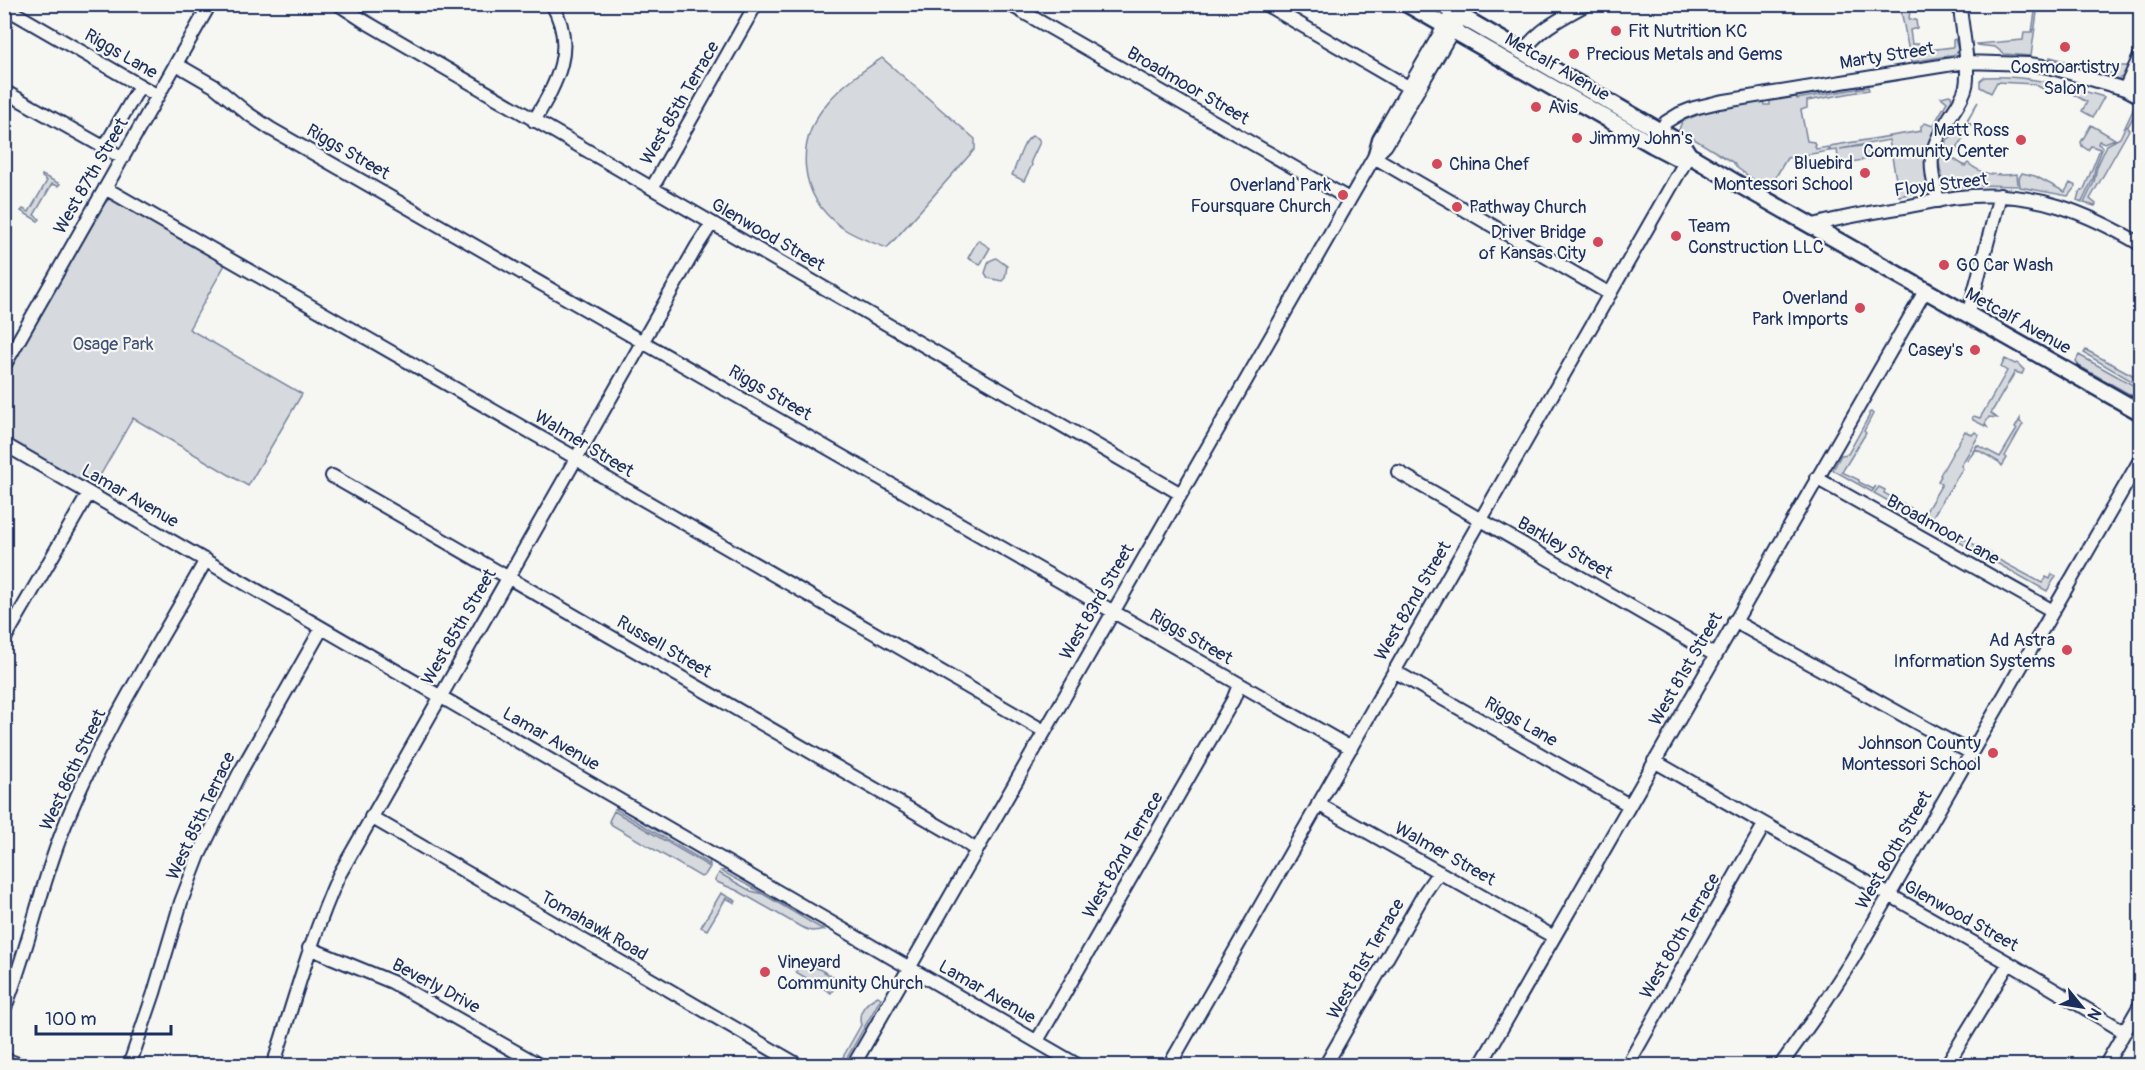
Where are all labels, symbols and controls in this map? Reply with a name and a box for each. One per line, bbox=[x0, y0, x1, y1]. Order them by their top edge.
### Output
place label: Fit Nutrition KC bbox=[1628, 20, 1747, 43]
street label: Riggs Lane bbox=[80, 24, 162, 84]
marker: Fit Nutrition KC bbox=[1609, 24, 1623, 38]
street label: Metcalf Avenue bbox=[1500, 28, 1614, 106]
street label: West 85th Terrace bbox=[635, 37, 725, 169]
street label: Marty Street bbox=[1838, 37, 1937, 75]
marker: Cosmoartistry Salon bbox=[2058, 40, 2072, 54]
street label: Broadmoor Street bbox=[1123, 42, 1254, 131]
place label: Precious Metals and Gems bbox=[1586, 43, 1782, 66]
marker: Precious Metals and Gems bbox=[1567, 47, 1581, 61]
place label: Cosmoartistry Salon bbox=[2010, 56, 2120, 100]
place label: Avis bbox=[1548, 96, 1578, 119]
marker: Avis bbox=[1529, 100, 1543, 114]
street label: West 87th Street bbox=[48, 113, 134, 238]
street label: Riggs Street bbox=[302, 119, 394, 185]
place label: Matt Ross Community Center bbox=[1863, 119, 2010, 163]
place label: Jimmy John's bbox=[1589, 127, 1692, 150]
marker: Jimmy John's bbox=[1570, 131, 1584, 145]
marker: Matt Ross Community Center bbox=[2014, 133, 2028, 147]
place label: Bluebird Montessori School bbox=[1713, 152, 1853, 196]
place label: China Chef bbox=[1449, 153, 1531, 176]
marker: China Chef bbox=[1430, 157, 1444, 171]
marker: Bluebird Montessori School bbox=[1858, 166, 1872, 180]
street label: Floyd Street bbox=[1893, 168, 1990, 202]
place label: Overland Park Foursquare Church bbox=[1191, 174, 1331, 218]
marker: Overland Park Foursquare Church bbox=[1336, 188, 1350, 202]
street label: Glenwood Street bbox=[707, 193, 830, 277]
place label: Pathway Church bbox=[1469, 196, 1586, 219]
marker: Pathway Church bbox=[1450, 200, 1464, 214]
place label: Team Construction LLC bbox=[1688, 215, 1824, 259]
place label: Driver Bridge of Kansas City bbox=[1479, 221, 1586, 265]
marker: Team Construction LLC bbox=[1669, 229, 1683, 243]
marker: Driver Bridge of Kansas City bbox=[1591, 235, 1605, 249]
place label: GO Car Wash bbox=[1956, 254, 2053, 277]
marker: GO Car Wash bbox=[1937, 258, 1951, 272]
street label: Metcalf Avenue bbox=[1961, 282, 2075, 360]
place label: Overland Park Imports bbox=[1752, 287, 1848, 331]
marker: Overland Park Imports bbox=[1853, 301, 1867, 315]
park label: Osage Park bbox=[72, 333, 154, 356]
place label: Casey's bbox=[1908, 339, 1963, 362]
marker: Casey's bbox=[1968, 343, 1982, 357]
street label: Riggs Street bbox=[724, 360, 816, 426]
street label: Walmer Street bbox=[530, 405, 639, 483]
street label: Lamar Avenue bbox=[77, 459, 183, 533]
street label: Broadmoor Lane bbox=[1882, 489, 2004, 571]
street label: Barkley Street bbox=[1513, 512, 1617, 585]
street label: West 82nd Street bbox=[1369, 536, 1457, 665]
street label: West 83rd Street bbox=[1054, 539, 1140, 664]
street label: West 85th Street bbox=[416, 564, 502, 689]
street label: Riggs Street bbox=[1145, 604, 1237, 670]
street label: West 81st Street bbox=[1644, 607, 1728, 730]
street label: Russell Street bbox=[612, 611, 716, 684]
place label: Ad Astra Information Systems bbox=[1894, 629, 2055, 673]
marker: Ad Astra Information Systems bbox=[2060, 643, 2074, 657]
street label: Riggs Lane bbox=[1480, 692, 1562, 752]
street label: Lamar Avenue bbox=[498, 702, 604, 776]
street label: West 86th Street bbox=[35, 705, 112, 834]
place label: Johnson County Montessori School bbox=[1841, 732, 1981, 776]
marker: Johnson County Montessori School bbox=[1986, 746, 2000, 760]
street label: West 85th Terrace bbox=[161, 748, 241, 884]
street label: West 80th Street bbox=[1851, 786, 1938, 913]
street label: West 82nd Terrace bbox=[1077, 787, 1169, 922]
street label: Walmer Street bbox=[1390, 817, 1500, 892]
street label: West 80th Terrace bbox=[1635, 869, 1725, 1003]
street label: Glenwood Street bbox=[1900, 875, 2023, 957]
street label: Tomahawk Road bbox=[536, 886, 652, 966]
street label: West 81st Terrace bbox=[1322, 894, 1410, 1024]
place label: Vineyard Community Church bbox=[777, 951, 923, 995]
street label: Beverly Drive bbox=[388, 953, 484, 1019]
street label: Lamar Avenue bbox=[934, 955, 1040, 1029]
marker: Vineyard Community Church bbox=[758, 965, 772, 979]
north arrow bbox=[2052, 977, 2112, 1037]
scale bar bbox=[36, 998, 171, 1036]
text: N bbox=[2083, 1004, 2105, 1024]
text: 100 m bbox=[45, 1008, 97, 1031]

